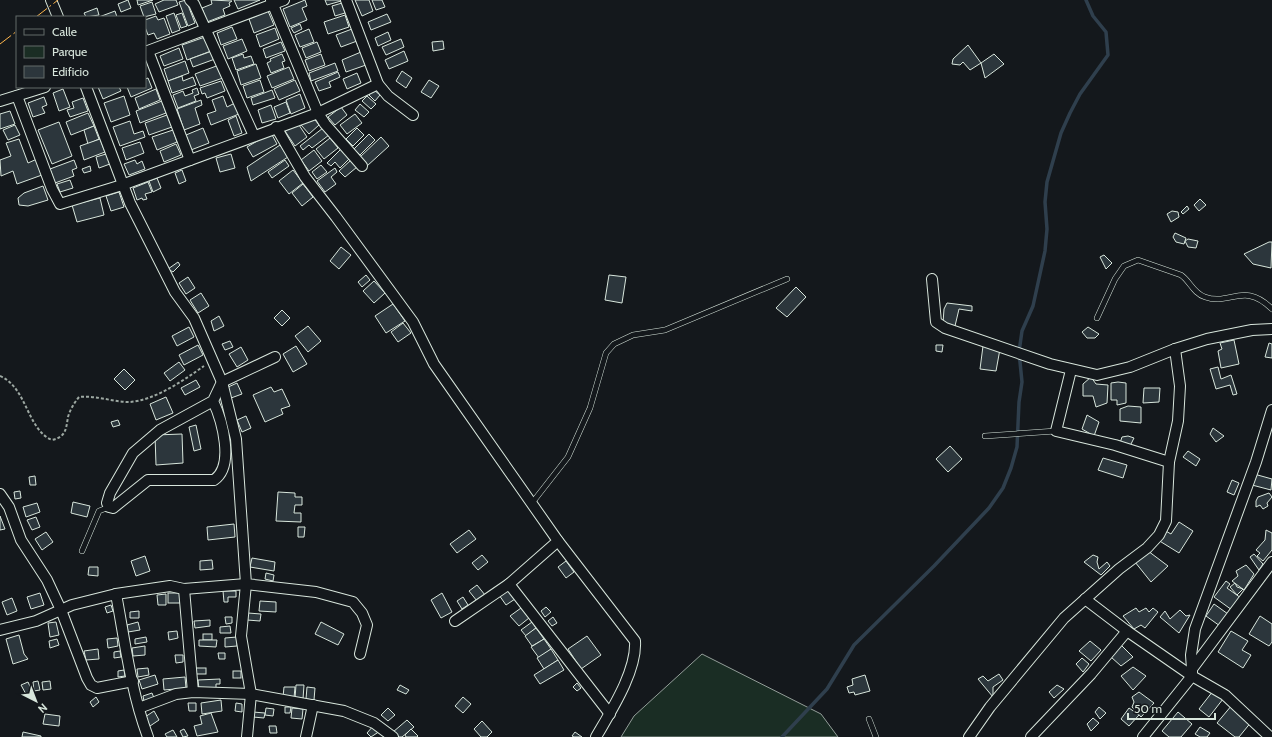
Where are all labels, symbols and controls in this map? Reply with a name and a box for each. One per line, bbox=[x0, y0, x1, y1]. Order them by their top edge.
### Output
legend bbox=[16, 16, 146, 88]
text: Calle bbox=[52, 24, 77, 39]
text: Parque bbox=[52, 44, 87, 59]
text: Edificio bbox=[52, 64, 89, 79]
north arrow bbox=[16, 681, 56, 721]
scale bar bbox=[1128, 695, 1215, 721]
text: N bbox=[35, 701, 50, 716]
text: 50 m bbox=[1134, 701, 1162, 716]

